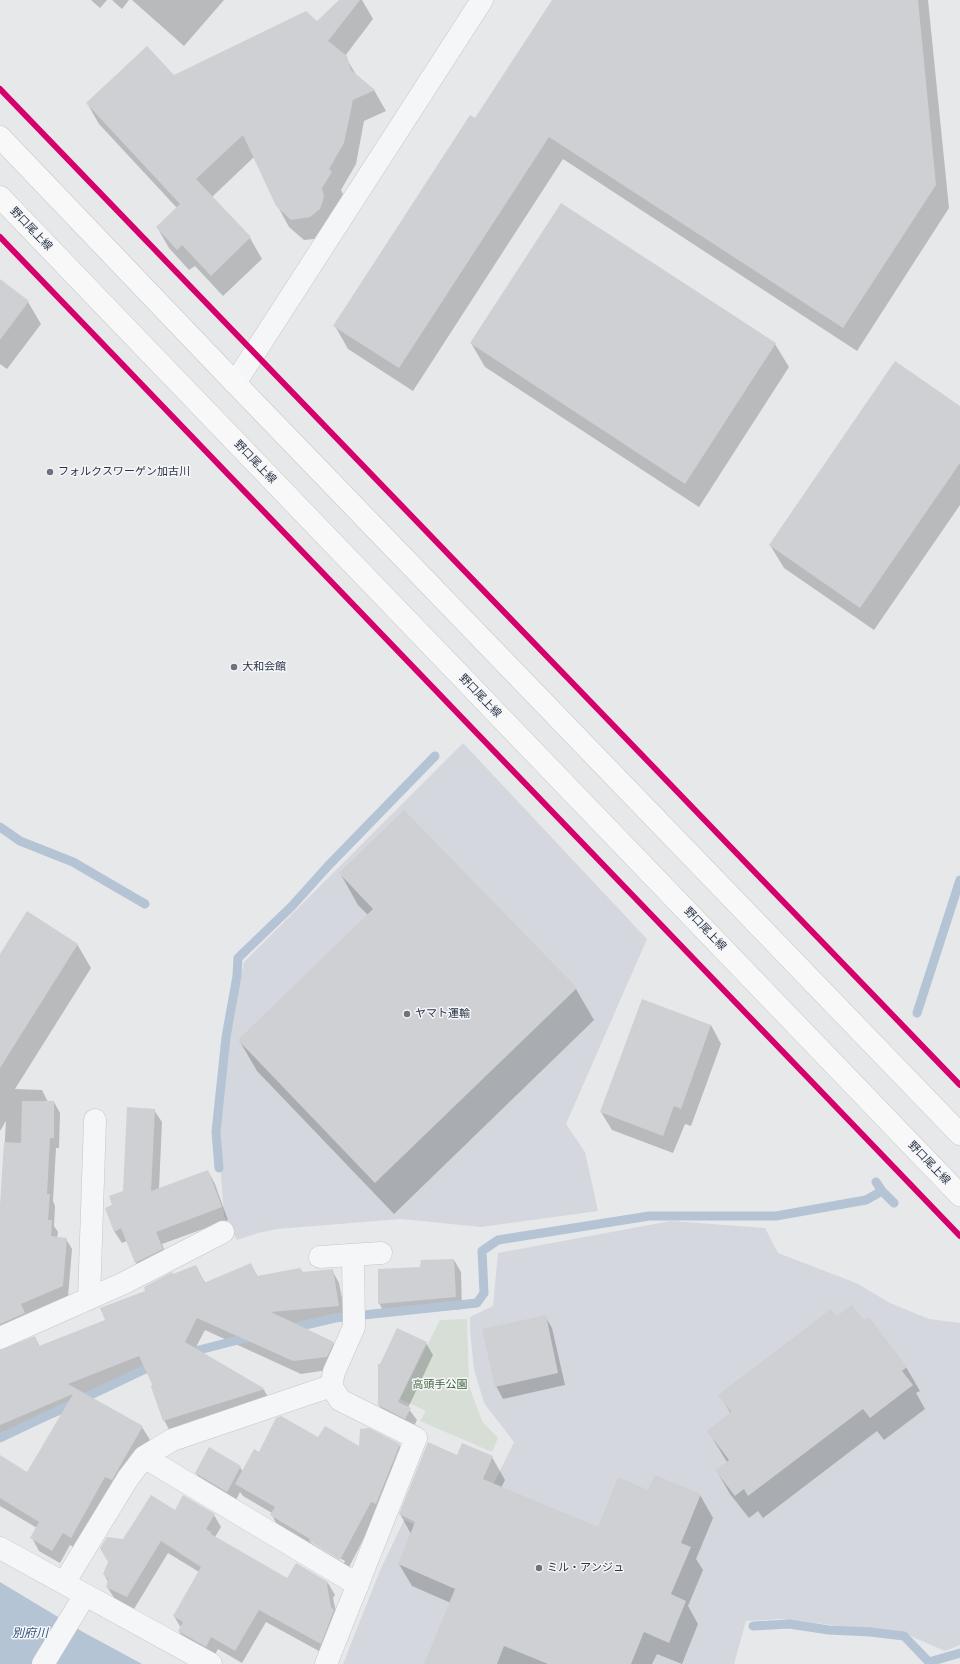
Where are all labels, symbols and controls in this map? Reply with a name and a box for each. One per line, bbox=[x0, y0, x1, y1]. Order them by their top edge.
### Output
street label: 野口尾上線 bbox=[7, 205, 55, 253]
street label: 野口尾上線 bbox=[231, 438, 279, 486]
place label: フォルクスワーゲン加古川 bbox=[58, 465, 190, 479]
marker: フォルクスワーゲン加古川 bbox=[45, 467, 55, 477]
place label: 大和会館 bbox=[242, 660, 286, 674]
marker: 大和会館 bbox=[229, 662, 239, 672]
street label: 野口尾上線 bbox=[456, 672, 504, 720]
street label: 野口尾上線 bbox=[681, 905, 729, 953]
place label: ヤマト運輸 bbox=[415, 1007, 470, 1021]
marker: ヤマト運輸 bbox=[402, 1009, 412, 1019]
street label: 野口尾上線 bbox=[905, 1139, 953, 1187]
park label: 高頭手公園 bbox=[413, 1378, 467, 1392]
place label: ミル・アンジュ bbox=[547, 1561, 624, 1575]
marker: ミル・アンジュ bbox=[534, 1563, 544, 1573]
water label: 別府川 bbox=[12, 1627, 48, 1641]

